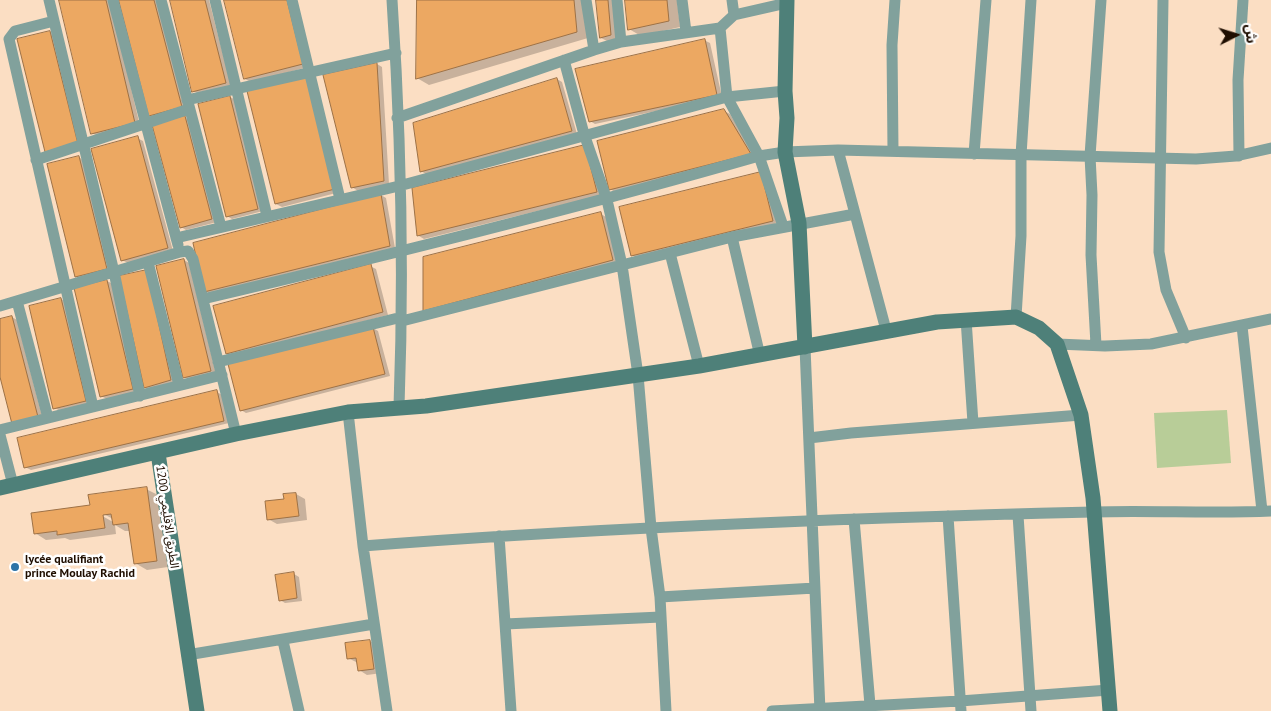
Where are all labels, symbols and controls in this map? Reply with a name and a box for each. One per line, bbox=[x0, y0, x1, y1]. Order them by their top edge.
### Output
north arrow bbox=[1211, 10, 1261, 60]
text: ش bbox=[1241, 23, 1261, 44]
street label: الطريق الإقليمي 1200 bbox=[153, 465, 181, 569]
place label: lycée qualifiant prince Moulay Rachid bbox=[25, 553, 135, 581]
marker: lycée qualifiant prince Moulay Rachid bbox=[9, 561, 21, 573]

